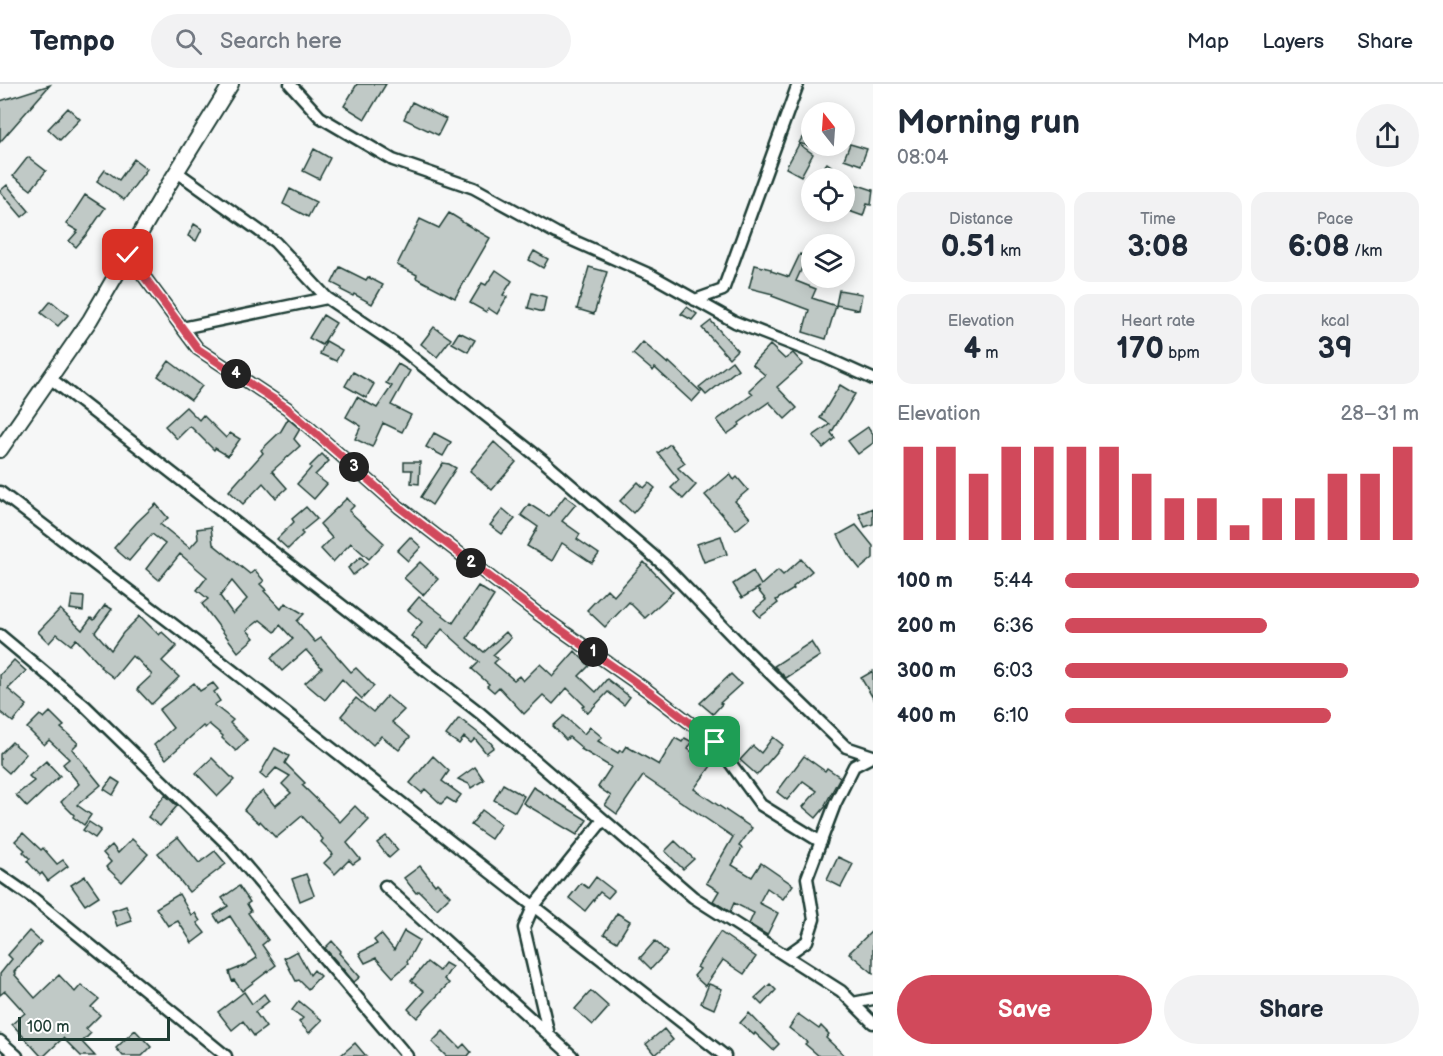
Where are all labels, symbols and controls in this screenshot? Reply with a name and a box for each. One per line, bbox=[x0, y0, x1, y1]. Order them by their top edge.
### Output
search box bbox=[151, 14, 571, 68]
text: Tempo bbox=[30, 25, 115, 58]
icon: search bbox=[172, 25, 205, 58]
text: Search here bbox=[220, 28, 342, 55]
text: Map bbox=[1187, 29, 1229, 54]
text: Layers bbox=[1262, 29, 1324, 54]
text: Share bbox=[1357, 29, 1413, 54]
north arrow bbox=[801, 102, 855, 156]
map controls bbox=[801, 102, 855, 288]
text: Morning run bbox=[897, 103, 1080, 143]
button: share bbox=[1356, 104, 1419, 167]
text: 08:04 bbox=[897, 146, 948, 170]
button: locate bbox=[801, 168, 855, 222]
text: Distance bbox=[949, 210, 1013, 229]
text: Time bbox=[1140, 210, 1176, 229]
text: Pace bbox=[1317, 210, 1353, 229]
pin bbox=[102, 229, 153, 280]
text: 0.51 bbox=[941, 229, 996, 265]
text: 3:08 bbox=[1127, 229, 1189, 265]
text: 6:08 bbox=[1288, 229, 1350, 265]
button: layers bbox=[801, 234, 855, 288]
icon: check bbox=[111, 238, 144, 271]
text: km bbox=[996, 242, 1021, 261]
text: /km bbox=[1350, 242, 1382, 261]
text: Elevation bbox=[948, 312, 1014, 331]
text: Heart rate bbox=[1121, 312, 1195, 331]
text: kcal bbox=[1321, 312, 1349, 331]
text: 4 bbox=[963, 331, 981, 367]
text: 170 bbox=[1116, 331, 1164, 367]
text: 39 bbox=[1317, 331, 1353, 367]
text: m bbox=[981, 344, 999, 363]
text: bpm bbox=[1164, 344, 1200, 363]
pin: 4 bbox=[221, 359, 251, 389]
text: 4 bbox=[231, 364, 241, 383]
text: Elevation bbox=[897, 402, 980, 426]
text: 28–31 m bbox=[1340, 402, 1419, 426]
pin: 3 bbox=[339, 452, 369, 482]
text: 3 bbox=[349, 457, 359, 476]
pin: 2 bbox=[456, 548, 486, 578]
text: 2 bbox=[466, 553, 476, 572]
text: 100 m bbox=[897, 569, 953, 593]
text: 5:44 bbox=[993, 569, 1033, 593]
text: 200 m bbox=[897, 614, 956, 638]
text: 6:36 bbox=[993, 614, 1034, 638]
pin: 1 bbox=[578, 637, 608, 667]
text: 1 bbox=[590, 642, 596, 661]
text: 300 m bbox=[897, 659, 956, 683]
text: 6:03 bbox=[993, 659, 1033, 683]
text: 400 m bbox=[897, 704, 956, 728]
text: 6:10 bbox=[993, 704, 1029, 728]
pin bbox=[689, 716, 740, 767]
icon: arrive bbox=[698, 725, 731, 758]
button: Save bbox=[897, 975, 1152, 1044]
button: Share bbox=[1164, 975, 1419, 1044]
scale bar bbox=[18, 1014, 170, 1042]
text: 100 m bbox=[27, 1018, 70, 1037]

